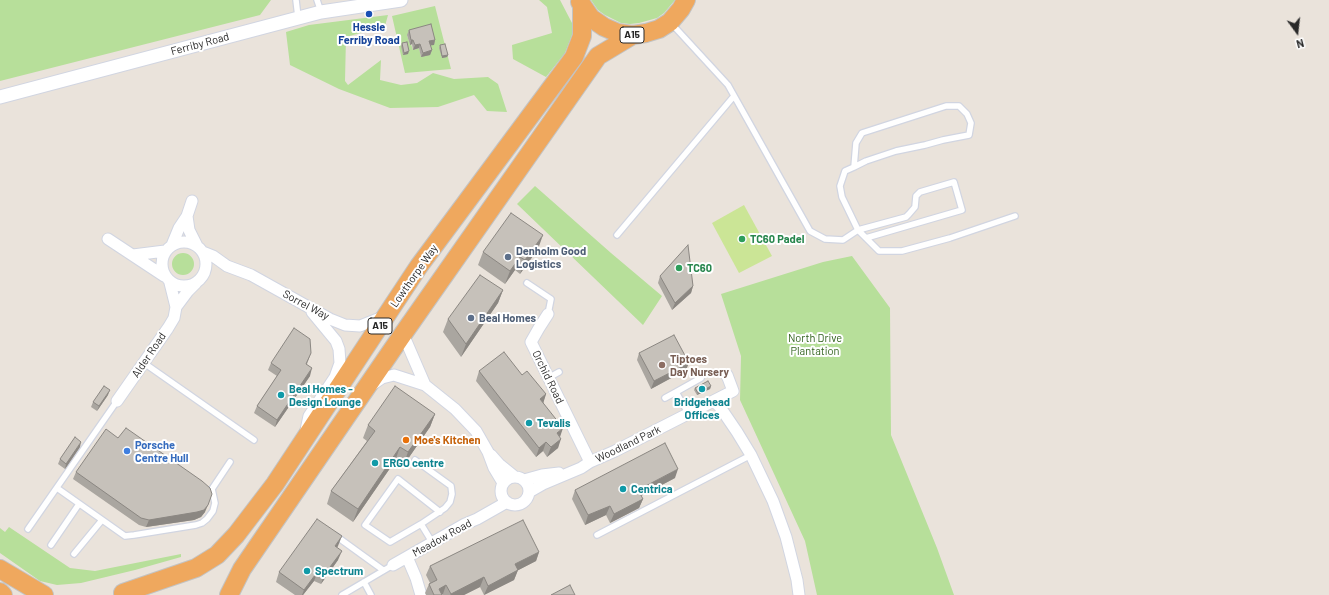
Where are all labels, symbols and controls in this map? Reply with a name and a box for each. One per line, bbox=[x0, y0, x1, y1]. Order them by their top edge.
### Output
marker: Hessle Ferriby Road bbox=[364, 9, 374, 19]
north arrow bbox=[1277, 12, 1317, 52]
place label: Hessle Ferriby Road bbox=[338, 20, 400, 46]
road number: A15 bbox=[620, 27, 644, 43]
street label: Ferriby Road bbox=[169, 30, 231, 58]
text: N bbox=[1295, 37, 1305, 51]
place label: TC60 Padel bbox=[750, 232, 804, 246]
marker: TC60 Padel bbox=[737, 234, 747, 244]
street label: Lowthorpe Way bbox=[387, 242, 441, 310]
place label: Denholm Good Logistics bbox=[516, 244, 586, 270]
marker: Denholm Good Logistics bbox=[503, 252, 513, 262]
place label: TC60 bbox=[687, 261, 712, 275]
marker: TC60 bbox=[674, 263, 684, 273]
street label: Sorrel Way bbox=[281, 287, 331, 323]
place label: Beal Homes bbox=[479, 311, 536, 325]
marker: Beal Homes bbox=[466, 313, 476, 323]
road number: A15 bbox=[368, 318, 392, 334]
street label: Alder Road bbox=[129, 330, 169, 380]
park label: North Drive Plantation bbox=[788, 331, 842, 357]
street label: Orchid Road bbox=[529, 348, 567, 406]
place label: Tiptoes Day Nursery bbox=[670, 352, 729, 378]
marker: Tiptoes Day Nursery bbox=[657, 360, 667, 370]
place label: Beal Homes - Design Lounge bbox=[289, 382, 361, 408]
marker: Bridgehead Offices bbox=[697, 384, 707, 394]
marker: Beal Homes - Design Lounge bbox=[276, 390, 286, 400]
place label: Bridgehead Offices bbox=[674, 395, 730, 421]
place label: Tevalis bbox=[537, 416, 570, 430]
marker: Tevalis bbox=[524, 418, 534, 428]
street label: Woodland Park bbox=[593, 423, 663, 465]
place label: Moe's Kitchen bbox=[414, 433, 481, 447]
marker: Moe's Kitchen bbox=[401, 435, 411, 445]
place label: Porsche Centre Hull bbox=[135, 438, 188, 464]
marker: Porsche Centre Hull bbox=[122, 446, 132, 456]
place label: ERGO centre bbox=[383, 456, 444, 470]
marker: ERGO centre bbox=[370, 458, 380, 468]
place label: Centrica bbox=[631, 482, 673, 496]
marker: Centrica bbox=[618, 484, 628, 494]
street label: Meadow Road bbox=[410, 516, 474, 560]
place label: Spectrum bbox=[315, 564, 363, 578]
marker: Spectrum bbox=[302, 566, 312, 576]

